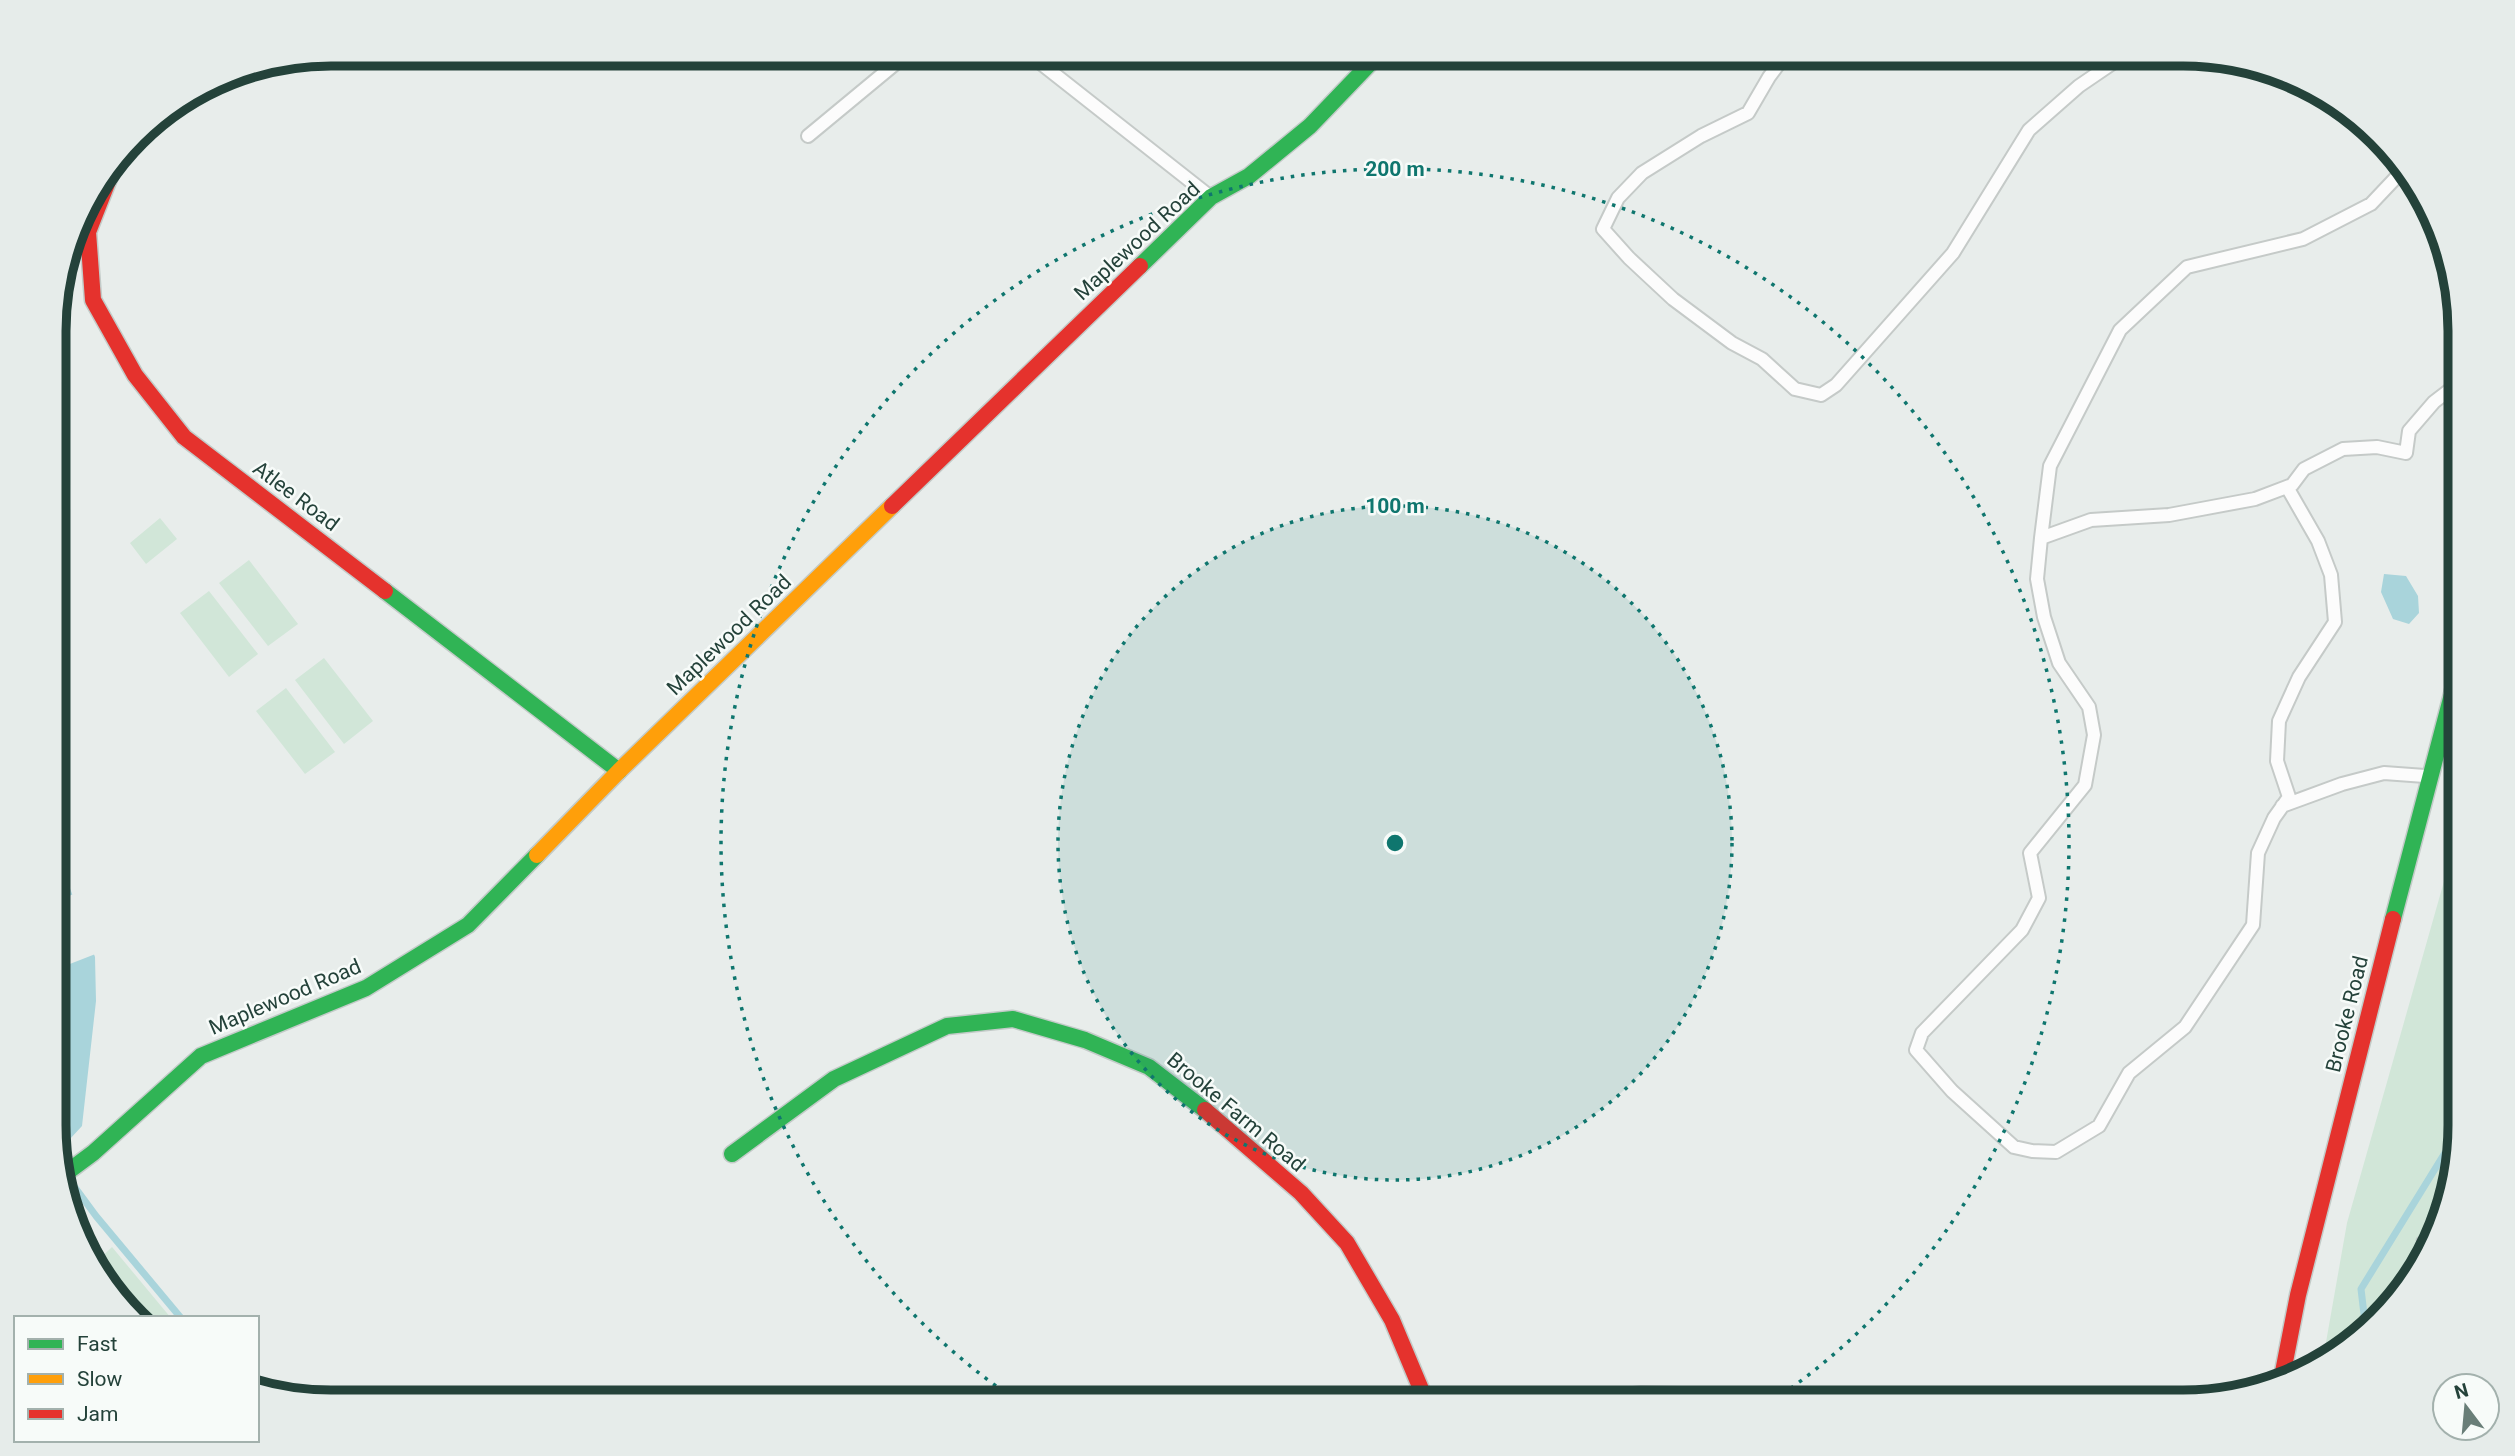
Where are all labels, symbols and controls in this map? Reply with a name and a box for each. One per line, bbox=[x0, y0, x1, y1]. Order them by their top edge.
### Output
text: 200 m bbox=[1365, 157, 1425, 181]
street label: Maplewood Road bbox=[1069, 177, 1205, 305]
street label: Atlee Road bbox=[248, 456, 344, 536]
text: 100 m bbox=[1365, 494, 1425, 518]
street label: Maplewood Road bbox=[662, 570, 796, 700]
centre of rings bbox=[1383, 831, 1407, 855]
street label: Brooke Road bbox=[2321, 953, 2373, 1075]
street label: Maplewood Road bbox=[205, 954, 365, 1040]
street label: Brooke Farm Road bbox=[1162, 1047, 1310, 1177]
legend bbox=[14, 1316, 259, 1442]
text: Fast bbox=[77, 1332, 118, 1356]
text: Slow bbox=[77, 1367, 123, 1391]
north arrow bbox=[2431, 1372, 2501, 1442]
text: N bbox=[2452, 1378, 2471, 1404]
text: Jam bbox=[77, 1402, 118, 1426]

